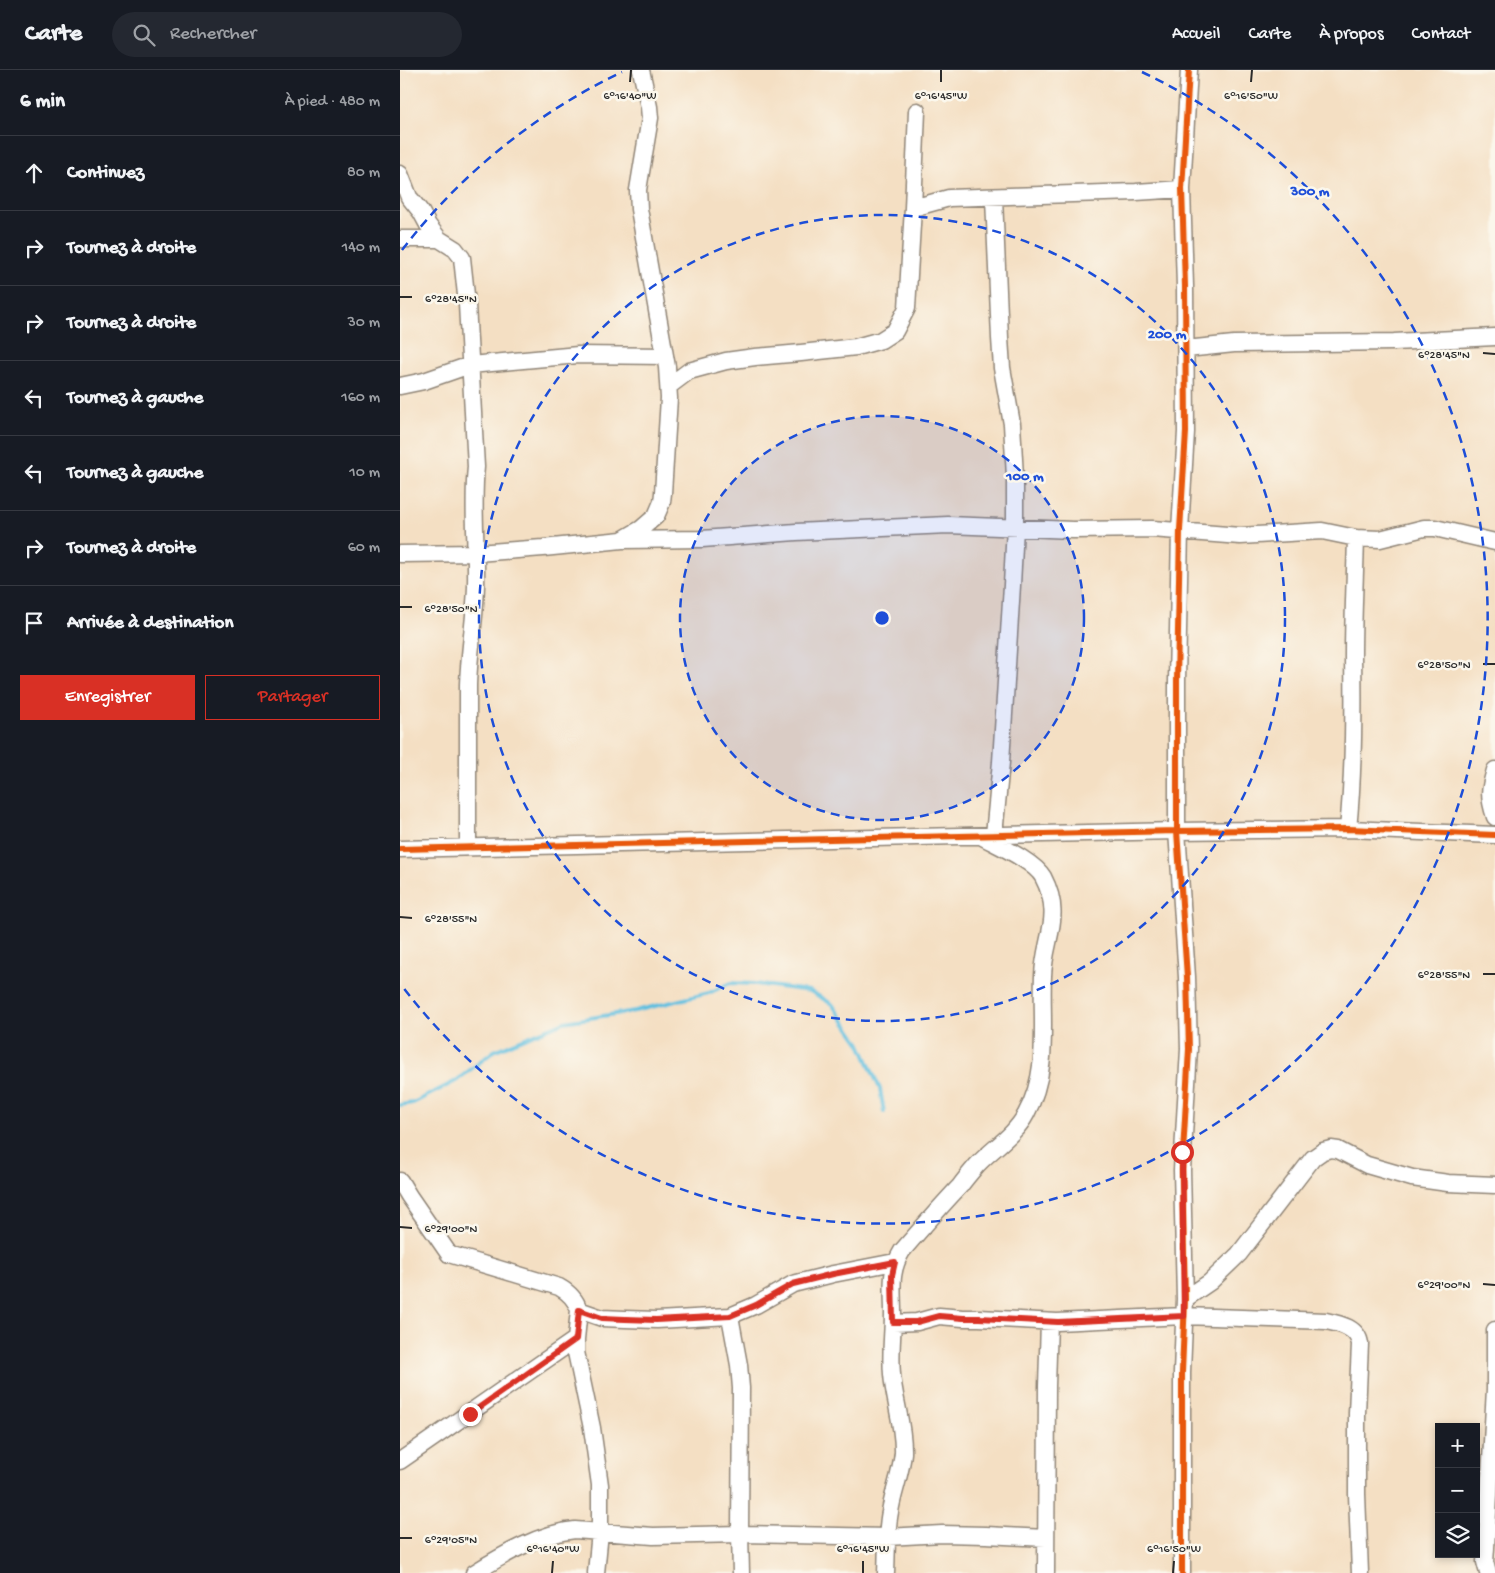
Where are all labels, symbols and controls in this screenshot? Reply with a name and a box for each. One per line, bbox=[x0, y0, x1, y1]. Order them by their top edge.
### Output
search box bbox=[112, 12, 462, 57]
text: Carte bbox=[25, 20, 82, 49]
icon: search bbox=[130, 21, 158, 49]
text: Rechercher bbox=[170, 23, 256, 46]
text: Accueil bbox=[1172, 24, 1220, 45]
text: Carte bbox=[1248, 24, 1291, 45]
text: À propos bbox=[1319, 24, 1384, 45]
text: Contact bbox=[1412, 24, 1470, 45]
text: 6 min bbox=[20, 90, 65, 115]
text: 6°16'40"W bbox=[603, 90, 657, 104]
text: 6°16'45"W bbox=[915, 90, 967, 104]
text: 6°16'50"W bbox=[1224, 90, 1278, 104]
text: À pied · 480 m bbox=[285, 93, 380, 112]
icon: ahead bbox=[20, 159, 48, 187]
text: Continuez bbox=[67, 162, 144, 185]
text: 80 m bbox=[347, 164, 380, 183]
text: 300 m bbox=[1289, 183, 1330, 201]
icon: right bbox=[20, 234, 48, 262]
text: Tournez à droite bbox=[67, 237, 196, 260]
text: 140 m bbox=[342, 239, 380, 258]
text: 6°28'45"N bbox=[425, 293, 477, 307]
icon: right bbox=[20, 309, 48, 337]
text: Tournez à droite bbox=[67, 312, 196, 335]
text: 30 m bbox=[347, 314, 380, 333]
text: 200 m bbox=[1148, 326, 1187, 344]
text: 6°28'45"N bbox=[1418, 349, 1470, 363]
icon: left bbox=[20, 384, 48, 412]
text: Tournez à gauche bbox=[67, 387, 203, 410]
text: 160 m bbox=[341, 389, 380, 408]
icon: left bbox=[20, 459, 48, 487]
text: Tournez à gauche bbox=[67, 462, 203, 485]
text: 10 m bbox=[349, 464, 380, 483]
text: 100 m bbox=[1005, 468, 1044, 486]
icon: right bbox=[20, 534, 48, 562]
text: Tournez à droite bbox=[67, 537, 196, 560]
text: 60 m bbox=[348, 539, 380, 558]
text: 6°28'50"N bbox=[425, 603, 478, 617]
icon: arrive bbox=[20, 609, 48, 637]
centre of rings bbox=[873, 609, 891, 627]
text: Arrivée à destination bbox=[67, 612, 233, 635]
text: 6°28'50"N bbox=[1418, 659, 1471, 673]
button: Enregistrer bbox=[20, 675, 195, 720]
button: Partager bbox=[205, 675, 380, 720]
text: 6°28'55"N bbox=[425, 913, 477, 927]
text: 6°28'55"N bbox=[1418, 969, 1470, 983]
route start bbox=[1171, 1141, 1194, 1164]
text: 6°29'00"N bbox=[425, 1223, 478, 1237]
text: 6°29'00"N bbox=[1418, 1279, 1471, 1293]
route end bbox=[459, 1403, 482, 1426]
map controls bbox=[1435, 1423, 1480, 1558]
button: + bbox=[1435, 1423, 1480, 1468]
button: − bbox=[1435, 1468, 1480, 1513]
button: layers bbox=[1435, 1513, 1480, 1558]
text: 6°29'05"N bbox=[425, 1534, 477, 1548]
text: 6°16'40"W bbox=[526, 1543, 580, 1557]
text: 6°16'45"W bbox=[837, 1543, 889, 1557]
text: 6°16'50"W bbox=[1147, 1543, 1201, 1557]

